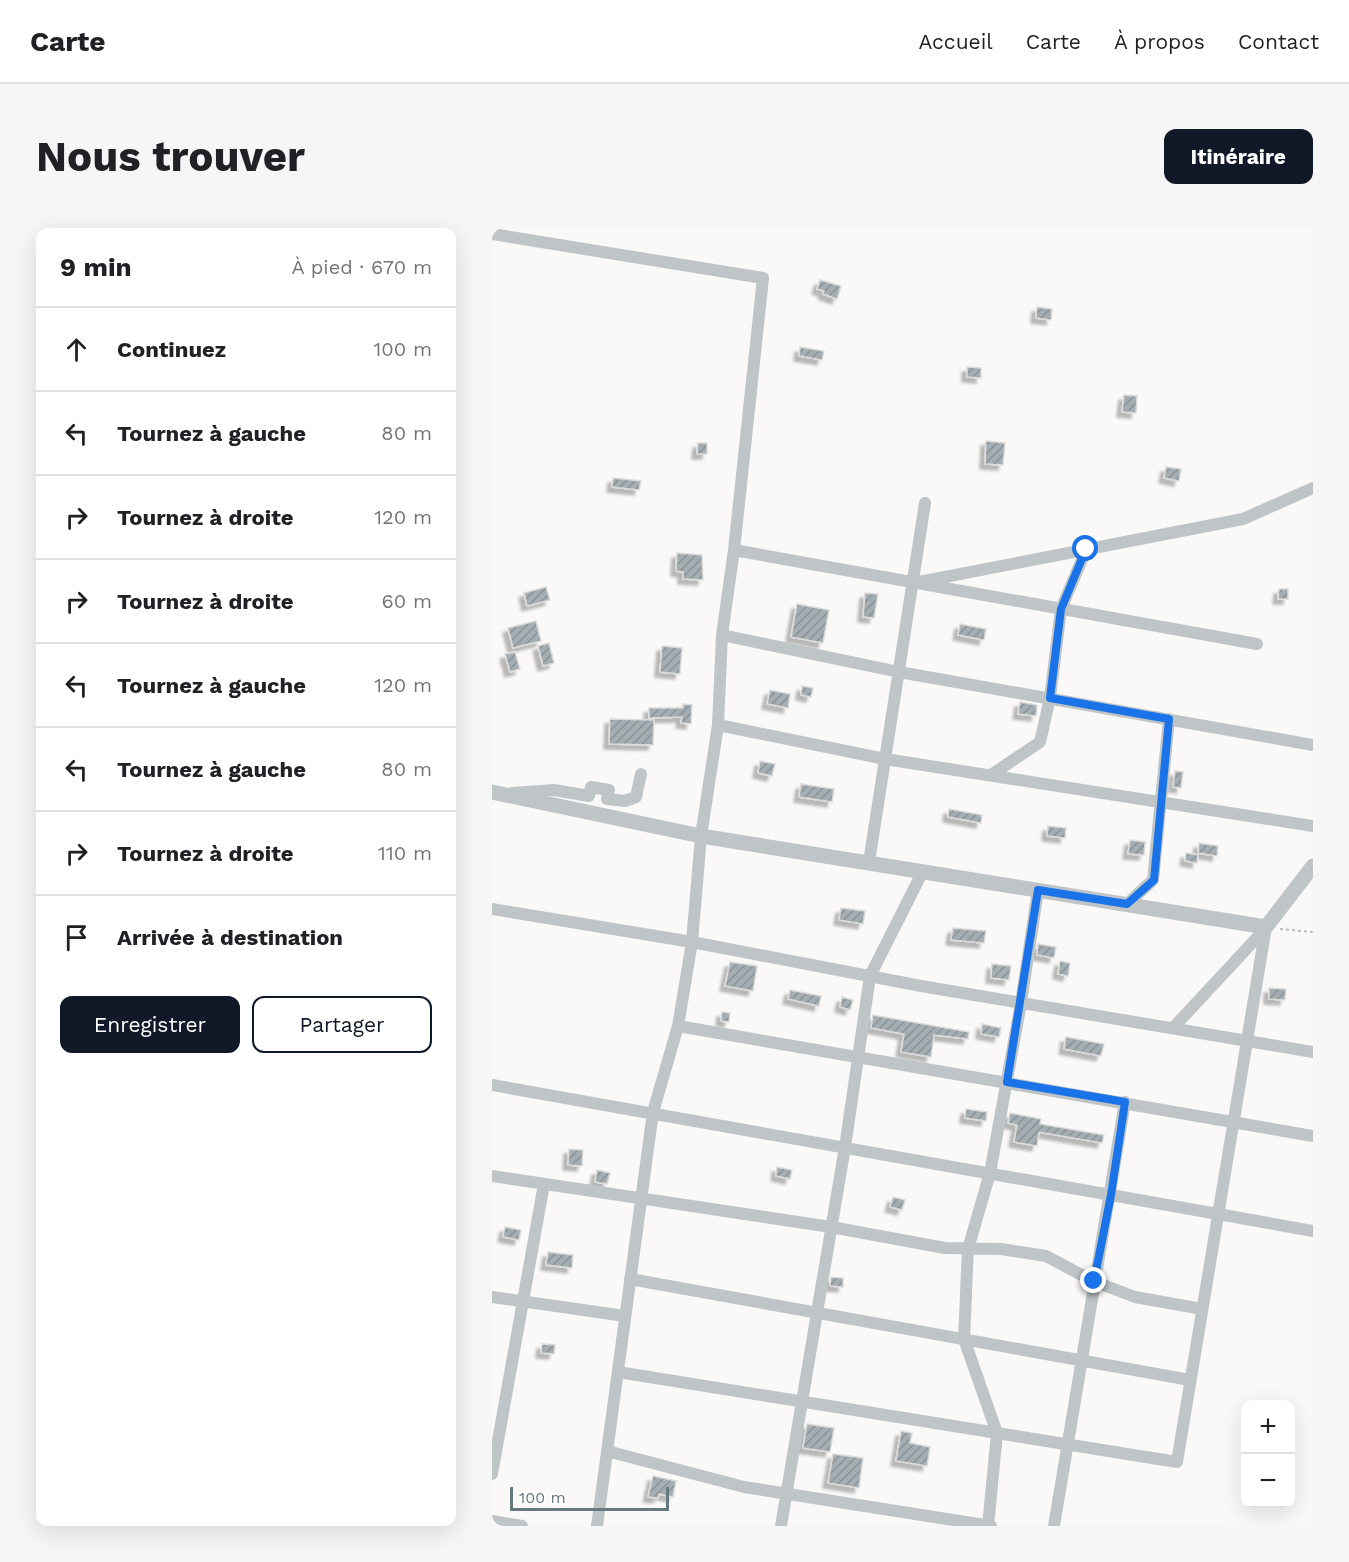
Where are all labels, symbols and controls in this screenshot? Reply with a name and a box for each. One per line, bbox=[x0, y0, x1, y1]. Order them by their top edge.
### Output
text: Carte bbox=[30, 25, 105, 58]
text: Accueil bbox=[918, 29, 993, 54]
text: Carte bbox=[1026, 29, 1081, 54]
text: À propos bbox=[1114, 29, 1205, 54]
text: Contact bbox=[1238, 29, 1319, 54]
button: Itinéraire bbox=[1164, 129, 1313, 184]
text: Nous trouver bbox=[36, 132, 305, 181]
text: 9 min bbox=[60, 252, 132, 282]
text: À pied · 670 m bbox=[292, 255, 432, 279]
icon: ahead bbox=[60, 333, 93, 366]
text: Continuez bbox=[117, 337, 226, 362]
text: 100 m bbox=[373, 337, 432, 361]
icon: left bbox=[60, 417, 93, 450]
text: Tournez à gauche bbox=[117, 421, 306, 446]
text: 80 m bbox=[381, 421, 432, 445]
icon: right bbox=[60, 501, 93, 534]
text: Tournez à droite bbox=[117, 505, 294, 530]
text: 120 m bbox=[374, 505, 432, 529]
route start bbox=[1072, 535, 1098, 561]
icon: right bbox=[60, 585, 93, 618]
text: Tournez à droite bbox=[117, 589, 294, 614]
text: 60 m bbox=[382, 589, 432, 613]
icon: left bbox=[60, 669, 93, 702]
text: Tournez à gauche bbox=[117, 673, 306, 698]
text: 120 m bbox=[374, 673, 432, 697]
icon: left bbox=[60, 753, 93, 786]
text: Tournez à gauche bbox=[117, 757, 306, 782]
text: 80 m bbox=[381, 757, 432, 781]
icon: right bbox=[60, 837, 93, 870]
text: Tournez à droite bbox=[117, 841, 294, 866]
text: 110 m bbox=[378, 841, 432, 865]
icon: arrive bbox=[60, 921, 93, 954]
text: Arrivée à destination bbox=[117, 925, 343, 950]
button: Enregistrer bbox=[60, 996, 240, 1053]
button: Partager bbox=[252, 996, 432, 1053]
route end bbox=[1080, 1267, 1106, 1293]
map controls bbox=[1241, 1400, 1295, 1508]
button: + bbox=[1241, 1400, 1295, 1454]
button: − bbox=[1241, 1454, 1295, 1508]
scale bar bbox=[510, 1484, 669, 1512]
text: 100 m bbox=[519, 1488, 566, 1507]

